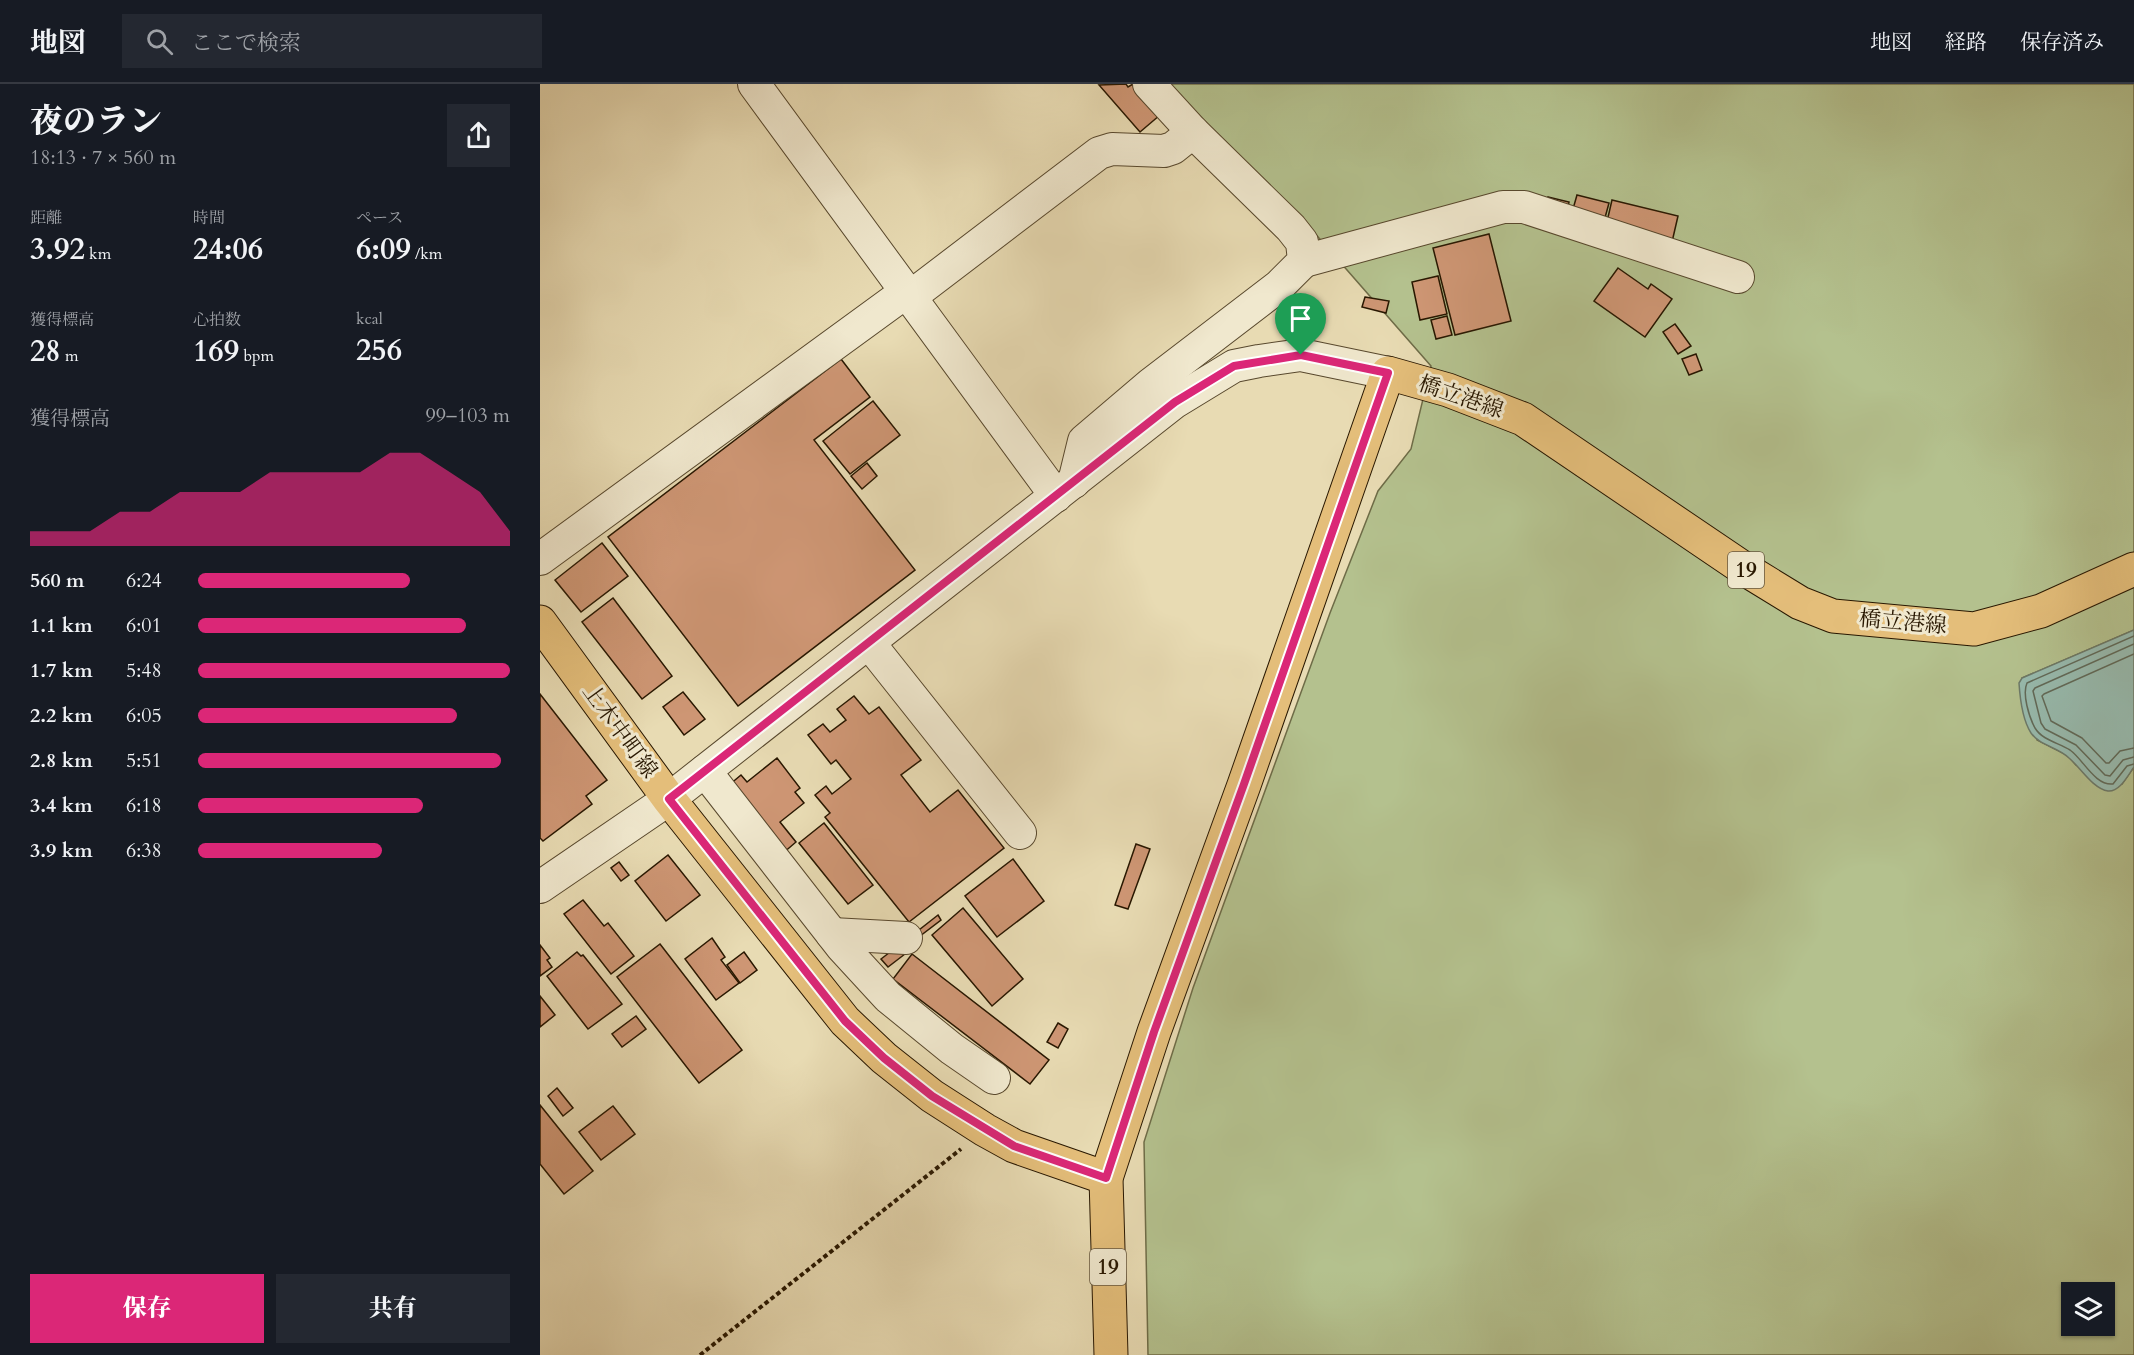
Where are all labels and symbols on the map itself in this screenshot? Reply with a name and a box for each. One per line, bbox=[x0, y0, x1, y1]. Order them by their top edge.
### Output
pin bbox=[1275, 293, 1326, 355]
street label: 橋立港線 bbox=[1415, 368, 1507, 426]
road number: 19 bbox=[1728, 552, 1764, 588]
street label: 橋立港線 bbox=[1858, 603, 1948, 641]
street label: 上木中町線 bbox=[576, 678, 664, 784]
road number: 19 bbox=[1090, 1249, 1126, 1285]

